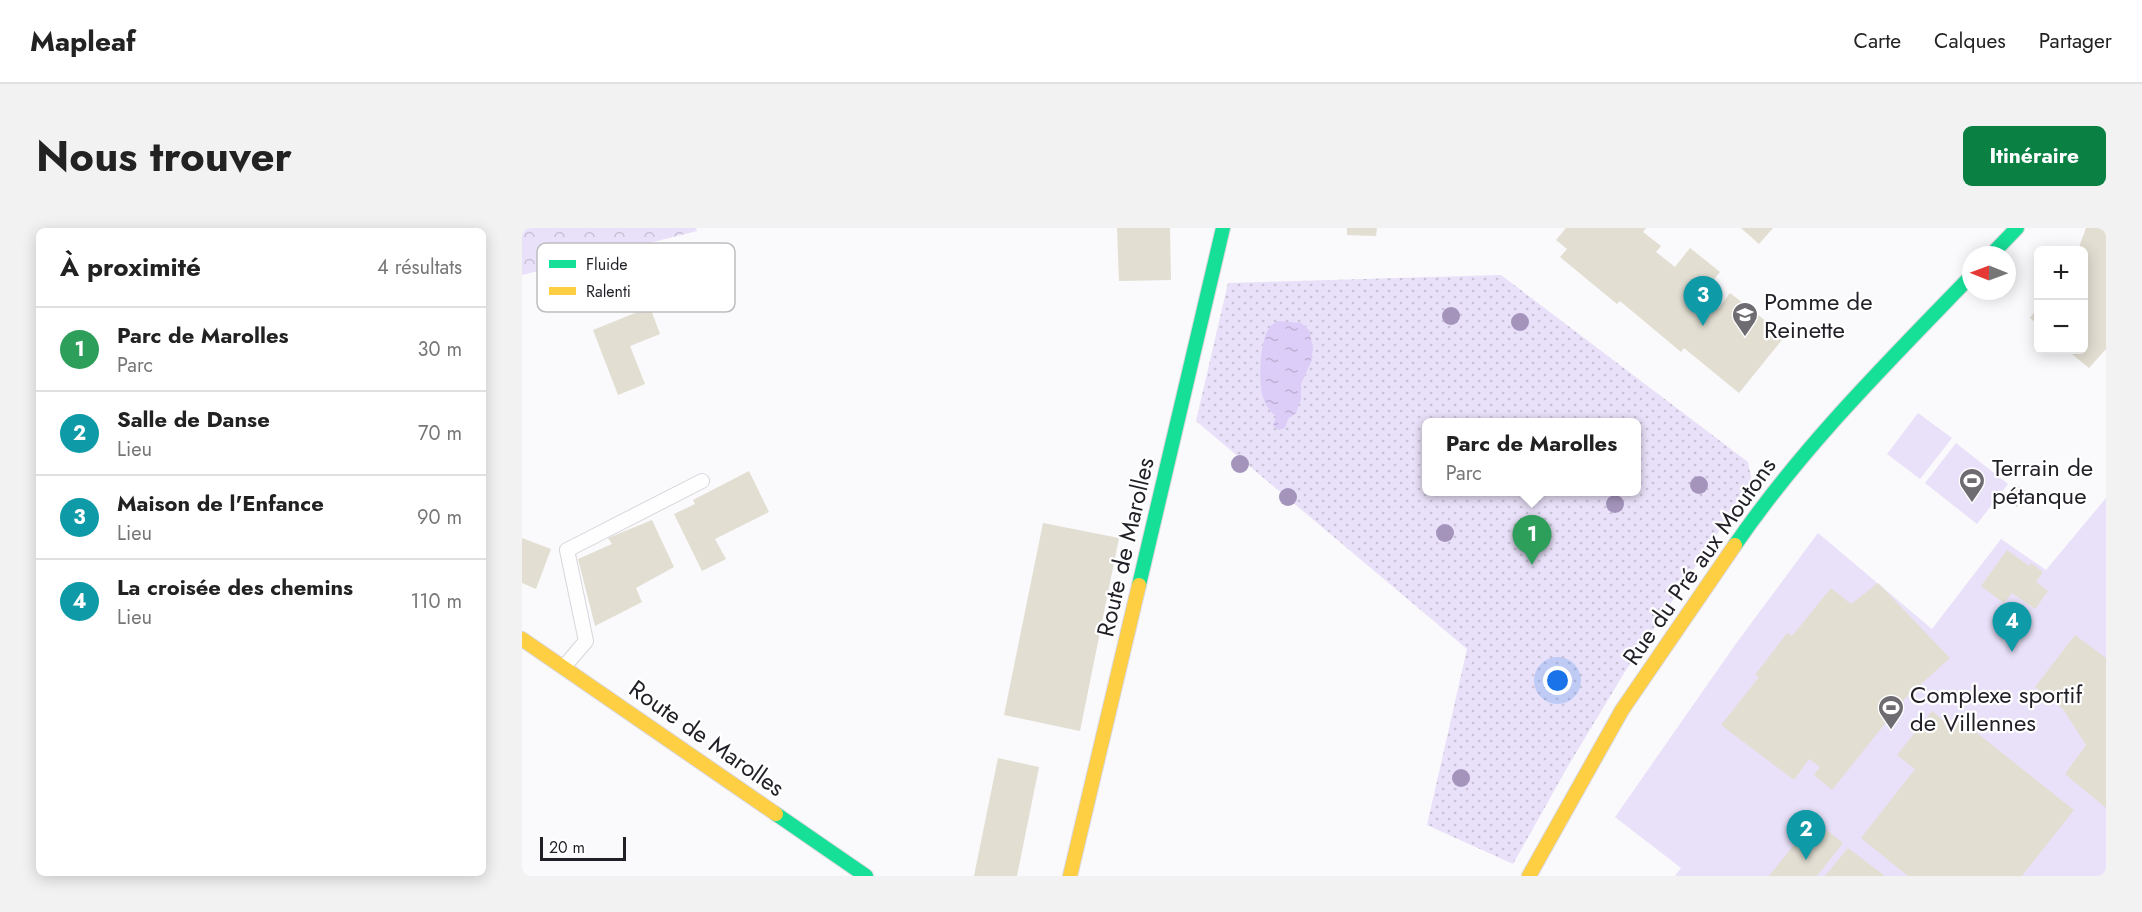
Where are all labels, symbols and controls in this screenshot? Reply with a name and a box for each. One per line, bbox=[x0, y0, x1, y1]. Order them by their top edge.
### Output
text: Mapleaf bbox=[30, 21, 136, 62]
text: Carte bbox=[1854, 26, 1901, 56]
text: Calques bbox=[1934, 26, 2006, 56]
text: Partager bbox=[2039, 26, 2112, 56]
text: Nous trouver bbox=[36, 126, 292, 187]
button: Itinéraire bbox=[1963, 126, 2106, 186]
legend bbox=[537, 243, 735, 312]
north arrow bbox=[1962, 246, 2016, 300]
map controls bbox=[2034, 246, 2088, 354]
button: + bbox=[2034, 246, 2088, 300]
text: À proximité bbox=[60, 248, 201, 286]
text: 4 résultats bbox=[377, 253, 462, 282]
text: Fluide bbox=[586, 253, 628, 276]
pin: 3 bbox=[1684, 276, 1722, 326]
text: Ralenti bbox=[586, 280, 631, 303]
place label: Pomme de Reinette bbox=[1764, 284, 1873, 347]
school or university icon: Pomme de Reinette bbox=[1730, 300, 1760, 338]
button: − bbox=[2034, 300, 2088, 354]
text: Parc de Marolles bbox=[117, 319, 289, 351]
text: 1 bbox=[74, 335, 85, 364]
text: 30 m bbox=[417, 335, 462, 364]
text: Parc bbox=[117, 351, 153, 380]
text: Salle de Danse bbox=[117, 403, 270, 435]
popup bbox=[1422, 418, 1641, 496]
text: 2 bbox=[73, 419, 86, 448]
text: 70 m bbox=[418, 419, 462, 448]
text: Parc de Marolles bbox=[1446, 427, 1617, 459]
text: Lieu bbox=[117, 435, 152, 464]
street label: Rue du Pré aux Moutons bbox=[1614, 450, 1784, 672]
place label: Terrain de pétanque bbox=[1992, 450, 2093, 513]
street label: Route de Marolles bbox=[1087, 454, 1163, 640]
text: Parc bbox=[1446, 459, 1482, 488]
sports icon: Terrain de pétanque bbox=[1957, 466, 1987, 504]
text: Maison de l'Enfance bbox=[117, 487, 324, 519]
text: 3 bbox=[73, 503, 86, 532]
text: 90 m bbox=[417, 503, 462, 532]
pin: 1 bbox=[1512, 516, 1552, 565]
text: Lieu bbox=[117, 519, 152, 548]
text: La croisée des chemins bbox=[117, 571, 353, 603]
text: 4 bbox=[73, 587, 86, 616]
text: 110 m bbox=[410, 587, 462, 616]
pin: 4 bbox=[1992, 602, 2032, 652]
text: Lieu bbox=[117, 603, 152, 632]
your location bbox=[1543, 666, 1572, 695]
street label: Route de Marolles bbox=[622, 671, 792, 805]
place label: Complexe sportif de Villennes bbox=[1910, 677, 2083, 740]
sports icon: Complexe sportif de Villennes bbox=[1876, 693, 1906, 731]
pin: 2 bbox=[1786, 810, 1826, 860]
scale bar bbox=[540, 834, 626, 862]
text: 20 m bbox=[549, 836, 585, 859]

